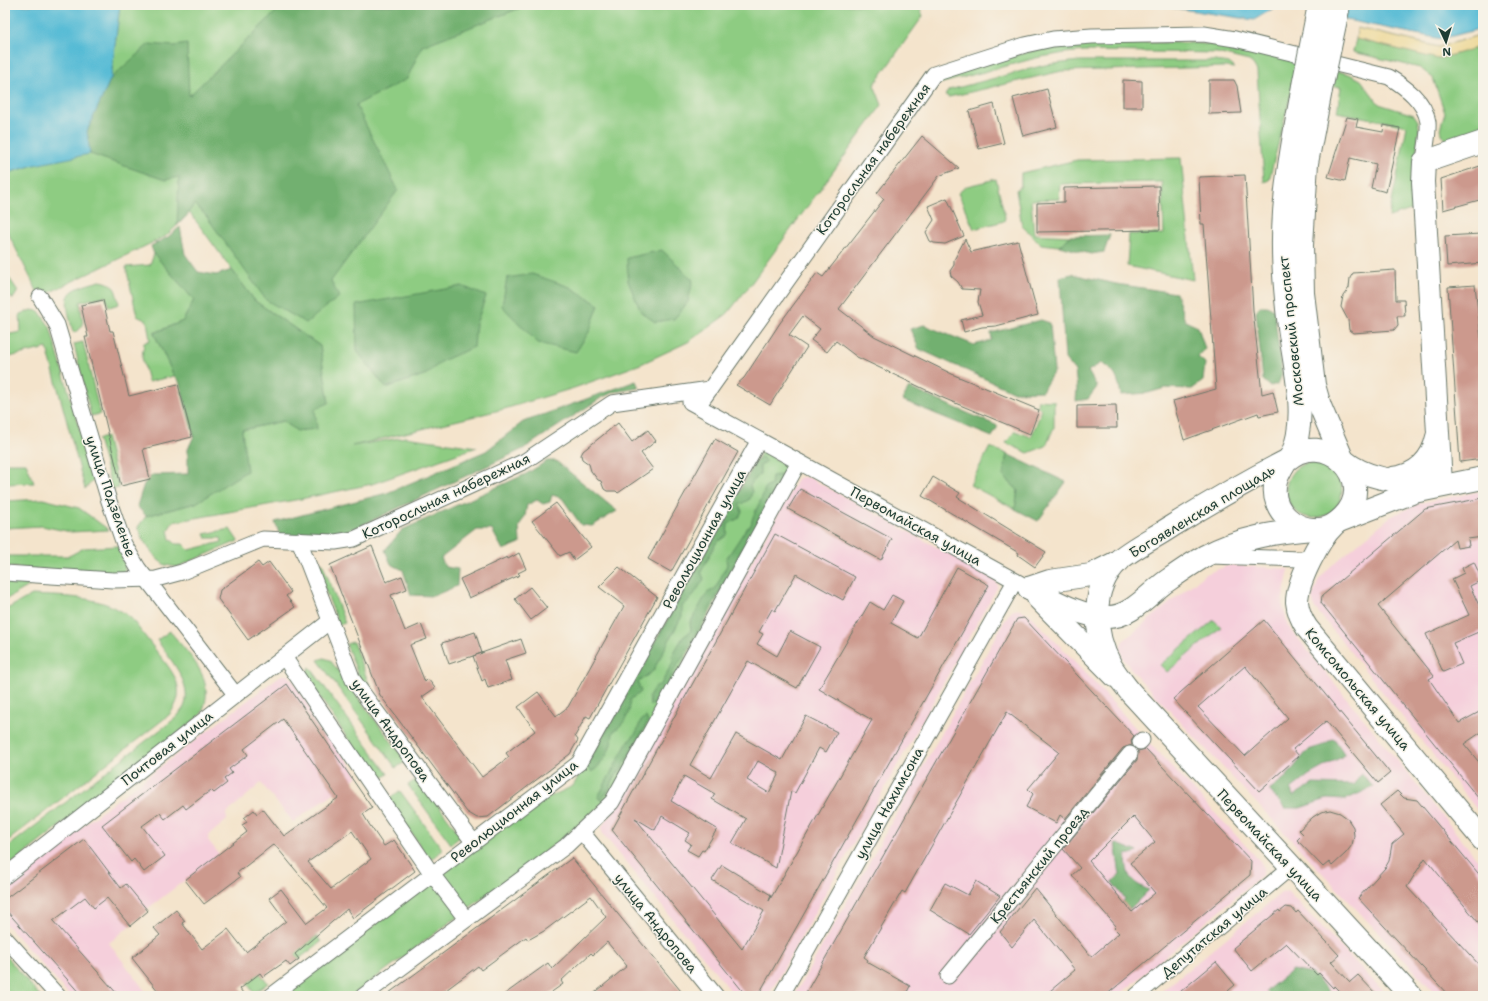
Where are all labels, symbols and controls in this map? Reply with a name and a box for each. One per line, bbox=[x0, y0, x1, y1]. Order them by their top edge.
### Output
north arrow bbox=[1426, 22, 1466, 62]
text: N bbox=[1442, 44, 1452, 59]
street label: Которосльная набережная bbox=[812, 80, 934, 238]
street label: Московский проспект bbox=[1274, 254, 1308, 407]
street label: улица Подзеленье bbox=[82, 433, 140, 559]
street label: Которосльная набережная bbox=[359, 449, 533, 543]
street label: Богоявленская площадь bbox=[1126, 460, 1278, 562]
street label: Революционная улица bbox=[658, 466, 750, 612]
street label: Первомайская улица bbox=[847, 483, 985, 570]
street label: Комсомольская улица bbox=[1301, 624, 1415, 754]
street label: улица Андропова bbox=[348, 675, 435, 785]
street label: Почтовая улица bbox=[118, 707, 217, 789]
street label: улица Нахимсона bbox=[851, 744, 927, 862]
street label: Революционная улица bbox=[447, 756, 581, 866]
street label: Первомайская улица bbox=[1213, 785, 1327, 905]
street label: Крестьянский проезд bbox=[986, 803, 1092, 927]
street label: улица Андропова bbox=[610, 870, 702, 977]
street label: Депутатская улица bbox=[1157, 882, 1271, 982]

